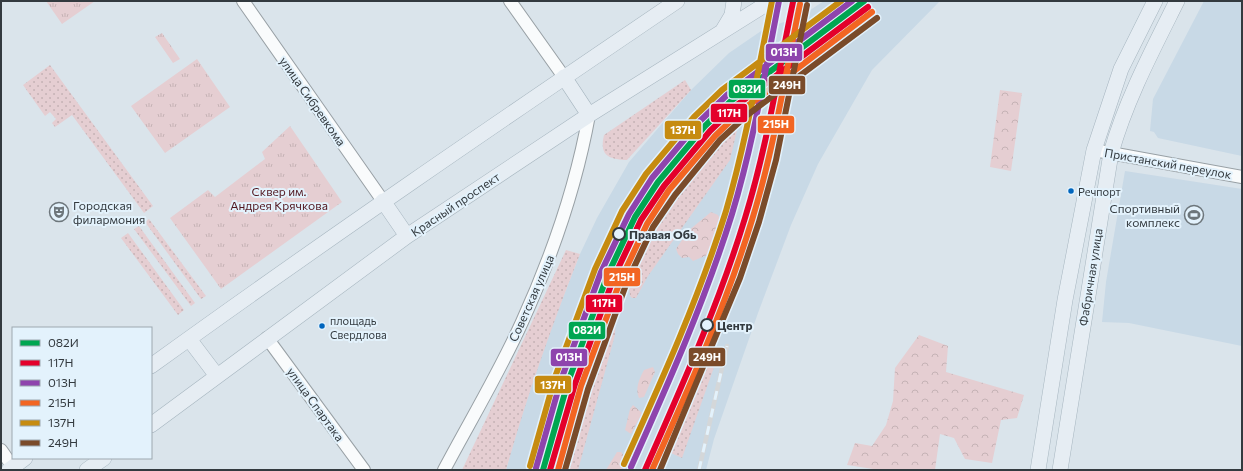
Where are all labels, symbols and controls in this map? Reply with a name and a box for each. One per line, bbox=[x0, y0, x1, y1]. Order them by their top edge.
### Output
line badge: 013Н bbox=[765, 43, 803, 62]
text: 013Н bbox=[771, 45, 797, 58]
street label: улица Сибревкома bbox=[277, 54, 349, 148]
line badge: 249Н bbox=[768, 75, 806, 95]
text: 249Н bbox=[773, 78, 801, 91]
line badge: 082И bbox=[728, 79, 766, 99]
text: 082И bbox=[733, 82, 761, 95]
line badge: 117Н bbox=[710, 103, 748, 123]
text: 117Н bbox=[717, 106, 741, 119]
line badge: 215Н bbox=[757, 115, 795, 134]
text: 215Н bbox=[763, 117, 789, 130]
line badge: 137Н bbox=[664, 120, 702, 140]
text: 137Н bbox=[670, 123, 696, 136]
street label: Пристанский переулок bbox=[1103, 145, 1233, 181]
street label: Красный проспект bbox=[408, 169, 502, 239]
park label: Сквер им. Андрея Крячкова bbox=[230, 184, 328, 212]
place label: Речпорт bbox=[1078, 185, 1121, 198]
marker: Речпорт bbox=[1066, 186, 1076, 196]
place label: Городская филармония bbox=[73, 198, 145, 226]
theatre icon: Городская филармония bbox=[48, 201, 70, 223]
place label: Спортивный комплекс bbox=[1110, 201, 1180, 229]
sports icon: Спортивный комплекс bbox=[1183, 204, 1205, 226]
marker: Правая Обь bbox=[612, 227, 626, 241]
place label: Правая Обь bbox=[629, 227, 697, 241]
street label: Фабричная улица bbox=[1075, 227, 1105, 327]
street label: Советская улица bbox=[506, 252, 556, 344]
line badge: 215Н bbox=[603, 267, 641, 287]
text: 215Н bbox=[609, 270, 635, 283]
line badge: 117Н bbox=[585, 294, 623, 313]
text: 117Н bbox=[592, 296, 616, 309]
place label: площадь Свердлова bbox=[330, 314, 387, 341]
marker: Центр bbox=[700, 318, 714, 332]
place label: Центр bbox=[717, 318, 752, 332]
marker: площадь Свердлова bbox=[317, 321, 327, 331]
line badge: 082И bbox=[568, 321, 606, 340]
text: 082И bbox=[573, 323, 601, 336]
legend bbox=[12, 327, 152, 459]
text: 082И bbox=[48, 335, 79, 349]
line badge: 249Н bbox=[688, 347, 726, 367]
line badge: 013Н bbox=[550, 348, 588, 367]
text: 013Н bbox=[556, 350, 582, 363]
text: 249Н bbox=[693, 350, 721, 363]
text: 117Н bbox=[48, 355, 74, 369]
street label: улица Спартака bbox=[285, 364, 347, 444]
text: 013Н bbox=[48, 375, 77, 389]
line badge: 137Н bbox=[534, 375, 572, 394]
text: 137Н bbox=[540, 378, 566, 391]
text: 215Н bbox=[48, 395, 76, 409]
text: 137Н bbox=[48, 415, 75, 429]
text: 249Н bbox=[48, 435, 78, 449]

